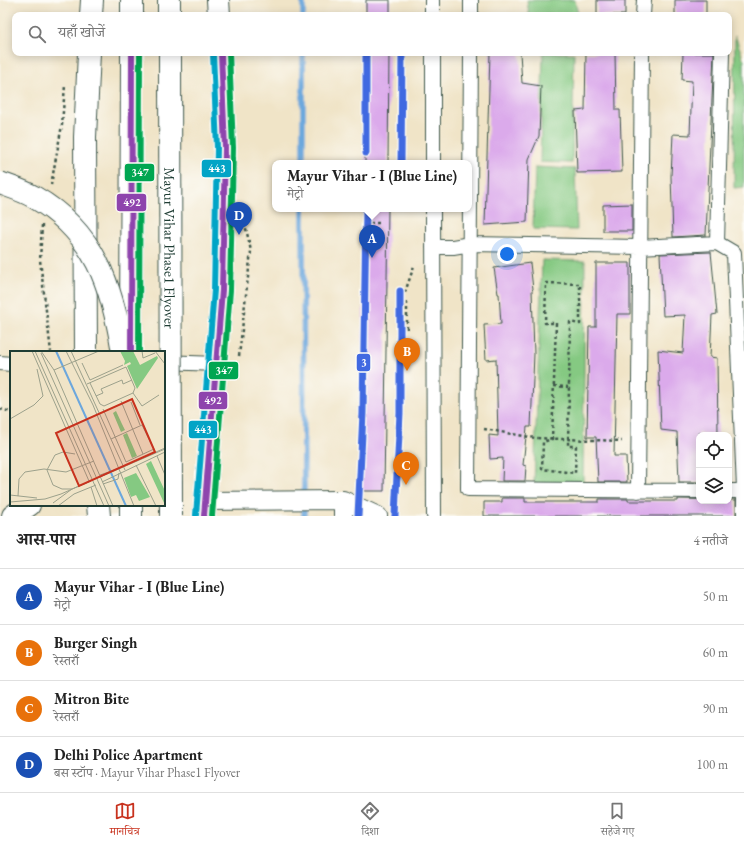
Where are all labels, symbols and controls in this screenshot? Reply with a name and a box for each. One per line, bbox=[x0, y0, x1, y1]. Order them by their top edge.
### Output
search box bbox=[12, 12, 732, 56]
text: यहाँ खोजें bbox=[58, 22, 105, 41]
icon: search bbox=[26, 23, 48, 45]
line badge: 443 bbox=[201, 159, 232, 178]
popup bbox=[272, 160, 472, 212]
text: 443 bbox=[208, 161, 226, 175]
line badge: 347 bbox=[124, 163, 155, 182]
text: 347 bbox=[131, 165, 149, 179]
text: Mayur Vihar - I (Blue Line) bbox=[287, 166, 457, 185]
street label: Mayur Vihar Phase1 Flyover bbox=[161, 167, 180, 329]
text: मेट्रो bbox=[287, 185, 303, 202]
line badge: 492 bbox=[116, 193, 147, 212]
text: 492 bbox=[123, 195, 141, 209]
pin: D bbox=[226, 202, 252, 235]
pin: A bbox=[359, 225, 385, 258]
your location bbox=[497, 244, 517, 264]
pin: B bbox=[394, 338, 420, 371]
inset map bbox=[10, 351, 165, 506]
line badge: 3 bbox=[356, 353, 371, 372]
text: 3 bbox=[361, 355, 367, 369]
line badge: 347 bbox=[208, 361, 239, 380]
text: 347 bbox=[215, 363, 233, 377]
line badge: 492 bbox=[198, 391, 228, 410]
text: 492 bbox=[204, 393, 222, 407]
line badge: 443 bbox=[188, 420, 218, 439]
text: 443 bbox=[194, 422, 212, 436]
map controls bbox=[696, 432, 732, 504]
button: locate bbox=[696, 432, 732, 468]
pin: C bbox=[393, 452, 419, 485]
button: layers bbox=[696, 468, 732, 504]
text: आस-पास bbox=[16, 528, 75, 550]
text: 4 नतीजे bbox=[694, 532, 728, 549]
text: Mayur Vihar - I (Blue Line) bbox=[54, 577, 224, 596]
text: A bbox=[24, 588, 34, 605]
text: 50 m bbox=[703, 588, 728, 605]
text: मेट्रो bbox=[54, 596, 70, 613]
text: Burger Singh bbox=[54, 633, 137, 652]
text: B bbox=[25, 644, 33, 661]
text: 60 m bbox=[703, 644, 728, 661]
text: रेस्तराँ bbox=[54, 652, 79, 669]
text: Mitron Bite bbox=[54, 689, 129, 708]
text: C bbox=[24, 700, 34, 717]
text: 90 m bbox=[703, 700, 728, 717]
text: रेस्तराँ bbox=[54, 708, 79, 725]
text: Delhi Police Apartment bbox=[54, 745, 203, 764]
text: D bbox=[24, 756, 34, 773]
text: 100 m bbox=[697, 756, 728, 773]
text: बस स्टॉप · Mayur Vihar Phase1 Flyover bbox=[54, 764, 240, 781]
tab: मानचित्र bbox=[110, 800, 140, 842]
tab: दिशा bbox=[359, 800, 381, 842]
tab: सहेजे गए bbox=[601, 800, 634, 842]

